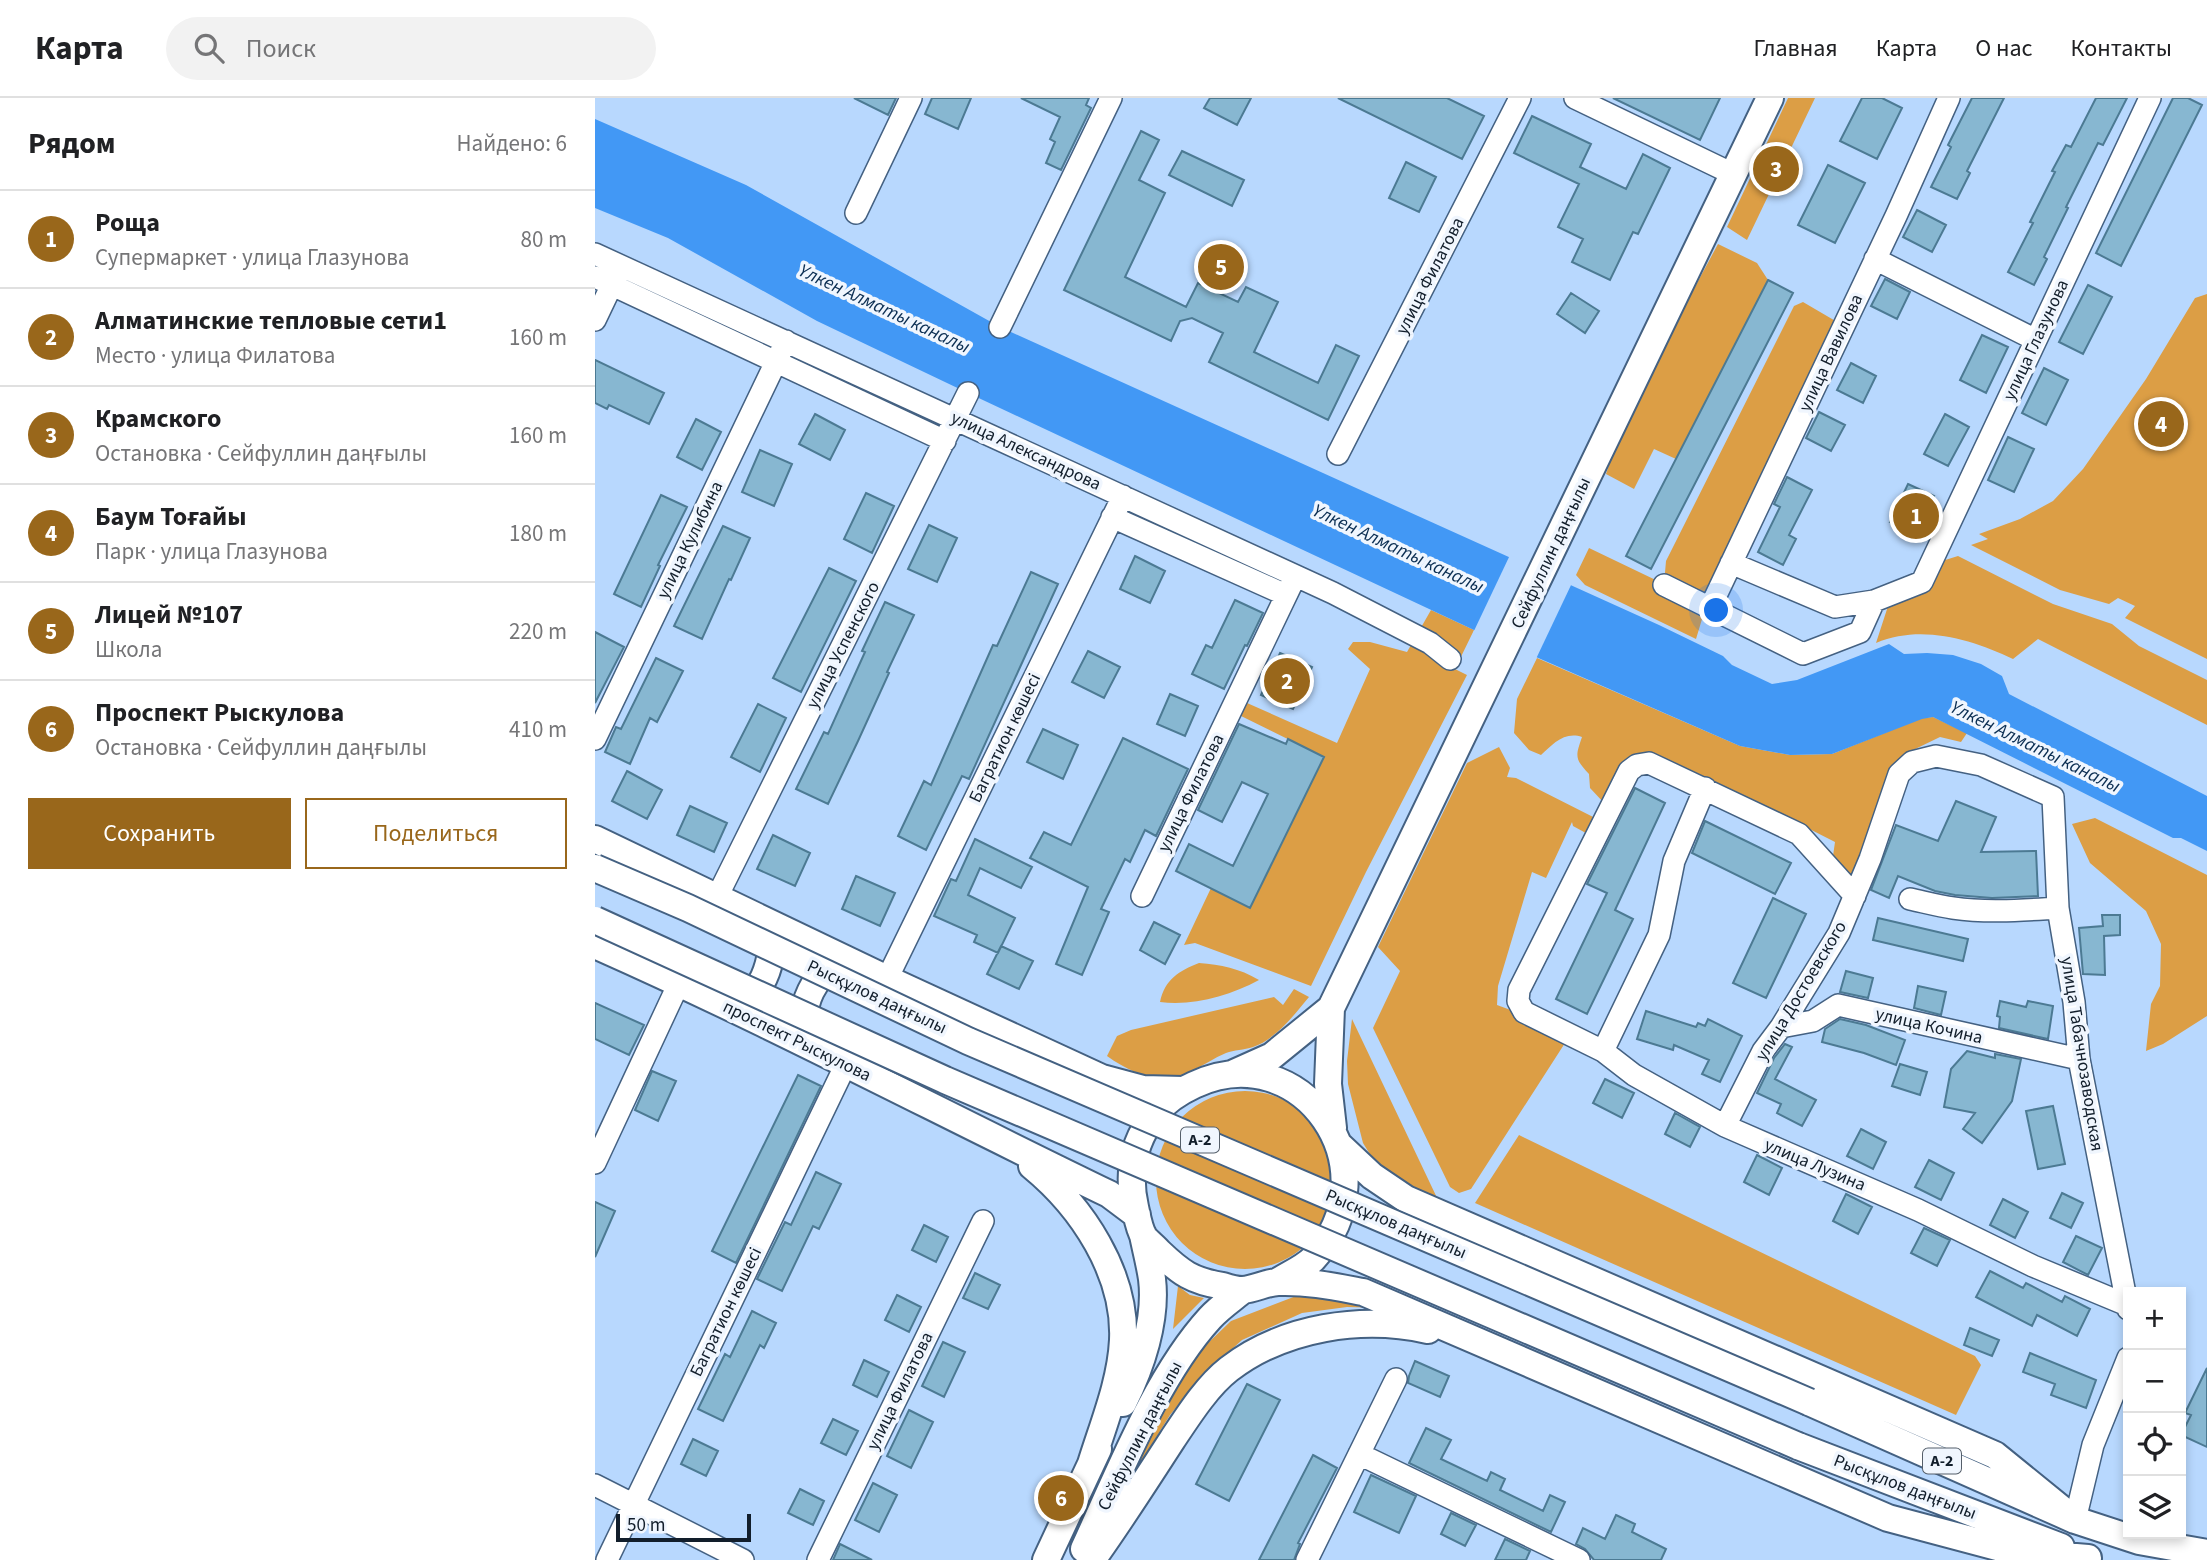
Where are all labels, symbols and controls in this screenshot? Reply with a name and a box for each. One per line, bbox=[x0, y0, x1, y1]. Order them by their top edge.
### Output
search box bbox=[166, 17, 656, 80]
text: Карта bbox=[35, 25, 124, 72]
icon: search bbox=[190, 29, 228, 67]
text: Поиск bbox=[246, 30, 316, 67]
text: Главная bbox=[1753, 31, 1838, 66]
text: Карта bbox=[1876, 31, 1937, 66]
text: О нас bbox=[1975, 31, 2032, 66]
text: Контакты bbox=[2070, 31, 2172, 66]
text: Рядом bbox=[28, 122, 116, 165]
text: Найдено: 6 bbox=[457, 127, 567, 160]
pin: 3 bbox=[1753, 143, 1799, 195]
text: Роща bbox=[95, 204, 160, 241]
street label: улица Филатова bbox=[1390, 213, 1470, 339]
text: 1 bbox=[45, 223, 57, 256]
text: 80 m bbox=[520, 223, 567, 256]
text: Супермаркет · улица Глазунова bbox=[95, 241, 409, 274]
pin: 5 bbox=[1198, 241, 1244, 293]
water label: Үлкен Алматы каналы bbox=[794, 257, 974, 361]
street label: улица Глазунова bbox=[1997, 275, 2075, 405]
street label: улица Вавилова bbox=[1793, 290, 1869, 416]
text: Алматинские тепловые сети1 bbox=[95, 302, 447, 339]
text: 2 bbox=[45, 321, 57, 354]
text: 160 m bbox=[509, 321, 567, 354]
text: Место · улица Филатова bbox=[95, 339, 335, 372]
pin: 4 bbox=[2138, 398, 2184, 450]
text: Крамского bbox=[95, 400, 221, 437]
street label: улица Александрова bbox=[947, 405, 1105, 497]
text: 3 bbox=[45, 419, 57, 452]
text: 160 m bbox=[509, 419, 567, 452]
text: Остановка · Сейфуллин даңғылы bbox=[95, 437, 427, 470]
street label: Сейфуллин даңғылы bbox=[1505, 473, 1597, 633]
street label: улица Кулибина bbox=[651, 477, 729, 603]
pin: 1 bbox=[1893, 490, 1939, 542]
water label: Үлкен Алматы каналы bbox=[1308, 497, 1488, 601]
text: Баум Тоғайы bbox=[95, 498, 246, 535]
text: 4 bbox=[45, 517, 57, 550]
text: 180 m bbox=[509, 517, 567, 550]
text: Парк · улица Глазунова bbox=[95, 535, 328, 568]
street label: улица Успенского bbox=[800, 577, 886, 713]
your location bbox=[1699, 593, 1733, 627]
text: Лицей №107 bbox=[95, 596, 243, 633]
text: 5 bbox=[45, 615, 57, 648]
text: 220 m bbox=[509, 615, 567, 648]
text: Школа bbox=[95, 633, 162, 666]
pin: 2 bbox=[1264, 655, 1310, 707]
street label: Багратион көшесі bbox=[963, 669, 1047, 807]
text: Проспект Рыскулова bbox=[95, 694, 344, 731]
water label: Үлкен Алматы каналы bbox=[1945, 694, 2125, 800]
text: 6 bbox=[45, 713, 57, 746]
text: 410 m bbox=[509, 713, 567, 746]
street label: улица Филатова bbox=[1152, 730, 1230, 856]
text: Остановка · Сейфуллин даңғылы bbox=[95, 731, 427, 764]
button: Сохранить bbox=[28, 798, 291, 869]
button: Поделиться bbox=[305, 798, 567, 869]
street label: улица Достоевского bbox=[1749, 916, 1853, 1066]
street label: Рысқұлов даңғылы bbox=[803, 954, 951, 1040]
street label: улица Табачнозаводская bbox=[2054, 955, 2110, 1153]
street label: проспект Рыскулова bbox=[719, 994, 875, 1088]
street label: улица Кочина bbox=[1873, 1002, 1985, 1050]
road number: A-2 bbox=[1181, 1128, 1219, 1152]
street label: улица Лузина bbox=[1760, 1132, 1870, 1198]
street label: Рысқұлов даңғылы bbox=[1321, 1183, 1471, 1265]
street label: Багратион көшесі bbox=[684, 1243, 768, 1381]
map controls bbox=[2123, 1287, 2186, 1539]
button: + bbox=[2123, 1287, 2186, 1350]
street label: улица Филатова bbox=[861, 1328, 939, 1454]
button: − bbox=[2123, 1350, 2186, 1413]
street label: Сейфуллин даңғылы bbox=[1092, 1357, 1188, 1515]
button: locate bbox=[2123, 1413, 2186, 1476]
street label: Рысқұлов даңғылы bbox=[1830, 1448, 1980, 1526]
road number: A-2 bbox=[1923, 1448, 1961, 1474]
pin: 6 bbox=[1038, 1472, 1084, 1524]
button: layers bbox=[2123, 1476, 2186, 1539]
scale bar bbox=[616, 1511, 751, 1543]
text: 50 m bbox=[627, 1512, 665, 1539]

